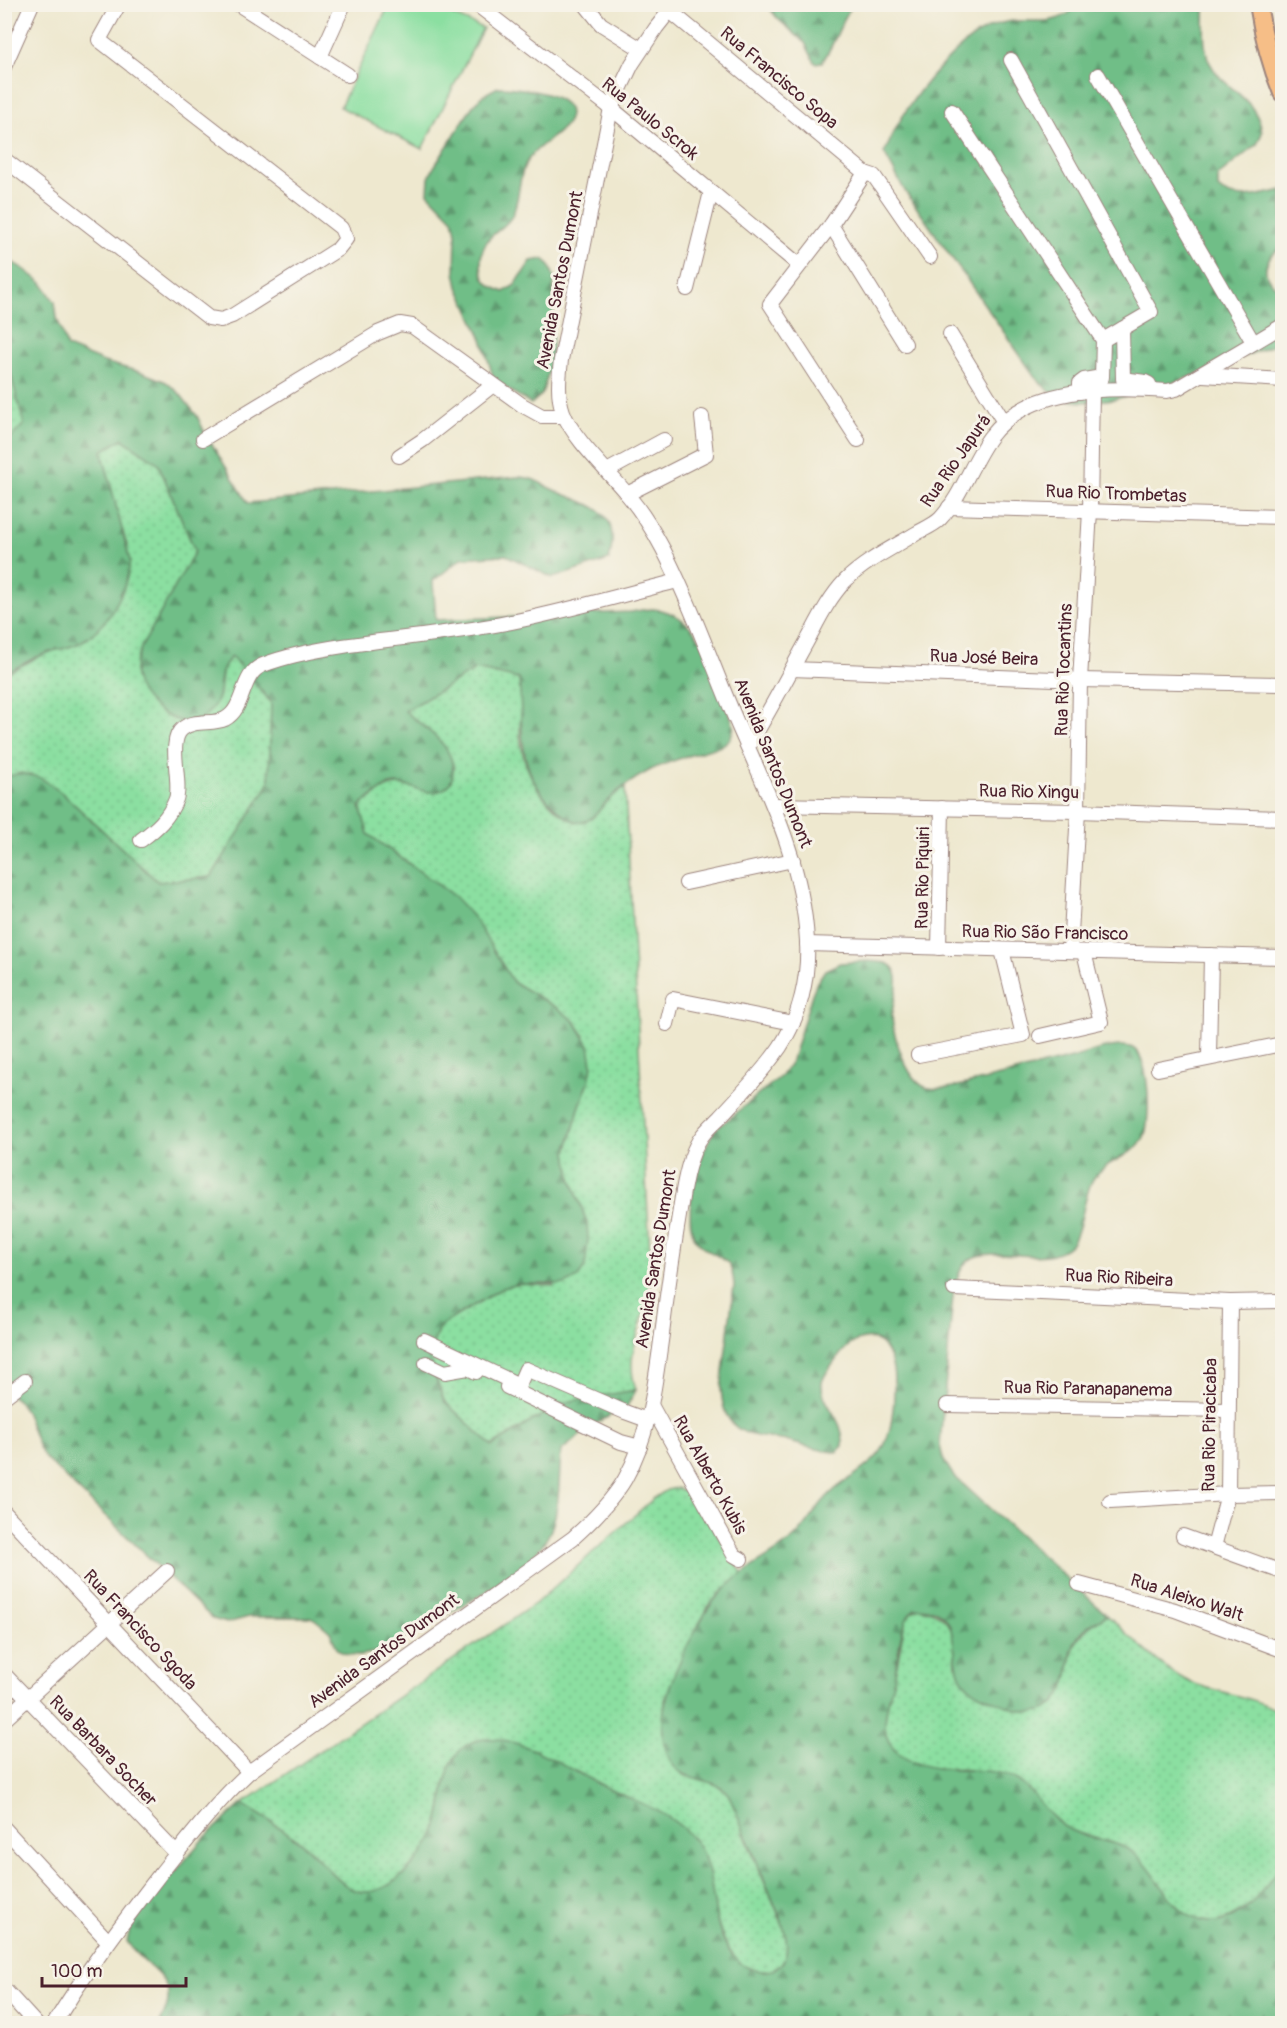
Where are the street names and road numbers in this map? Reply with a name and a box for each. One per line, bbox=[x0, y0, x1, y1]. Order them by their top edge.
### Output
street label: Rua Francisco Sopa bbox=[715, 22, 843, 134]
street label: Rua Paulo Scrok bbox=[597, 73, 704, 166]
street label: Avenida Santos Dumont bbox=[531, 188, 589, 371]
street label: Rua Rio Japurá bbox=[916, 410, 996, 512]
street label: Rua Rio Trombetas bbox=[1045, 480, 1187, 508]
street label: Rua Rio Tocantins bbox=[1050, 603, 1078, 737]
street label: Rua José Beira bbox=[929, 645, 1039, 671]
street label: Avenida Santos Dumont bbox=[728, 675, 818, 852]
street label: Rua Rio Xingu bbox=[979, 780, 1079, 804]
street label: Rua Rio Piquiri bbox=[911, 827, 935, 929]
street label: Rua Rio São Francisco bbox=[961, 920, 1129, 946]
street label: Avenida Santos Dumont bbox=[630, 1167, 682, 1350]
street label: Rua Rio Ribeira bbox=[1064, 1264, 1174, 1292]
street label: Rua Rio Piracicaba bbox=[1197, 1358, 1223, 1492]
street label: Rua Rio Paranapanema bbox=[1003, 1376, 1173, 1402]
street label: Rua Alberto Kubis bbox=[668, 1411, 752, 1539]
street label: Rua Francisco Sgoda bbox=[78, 1565, 202, 1695]
street label: Rua Aleixo Walt bbox=[1127, 1569, 1247, 1627]
street label: Avenida Santos Dumont bbox=[304, 1588, 465, 1714]
street label: Rua Barbara Socher bbox=[44, 1691, 162, 1812]

